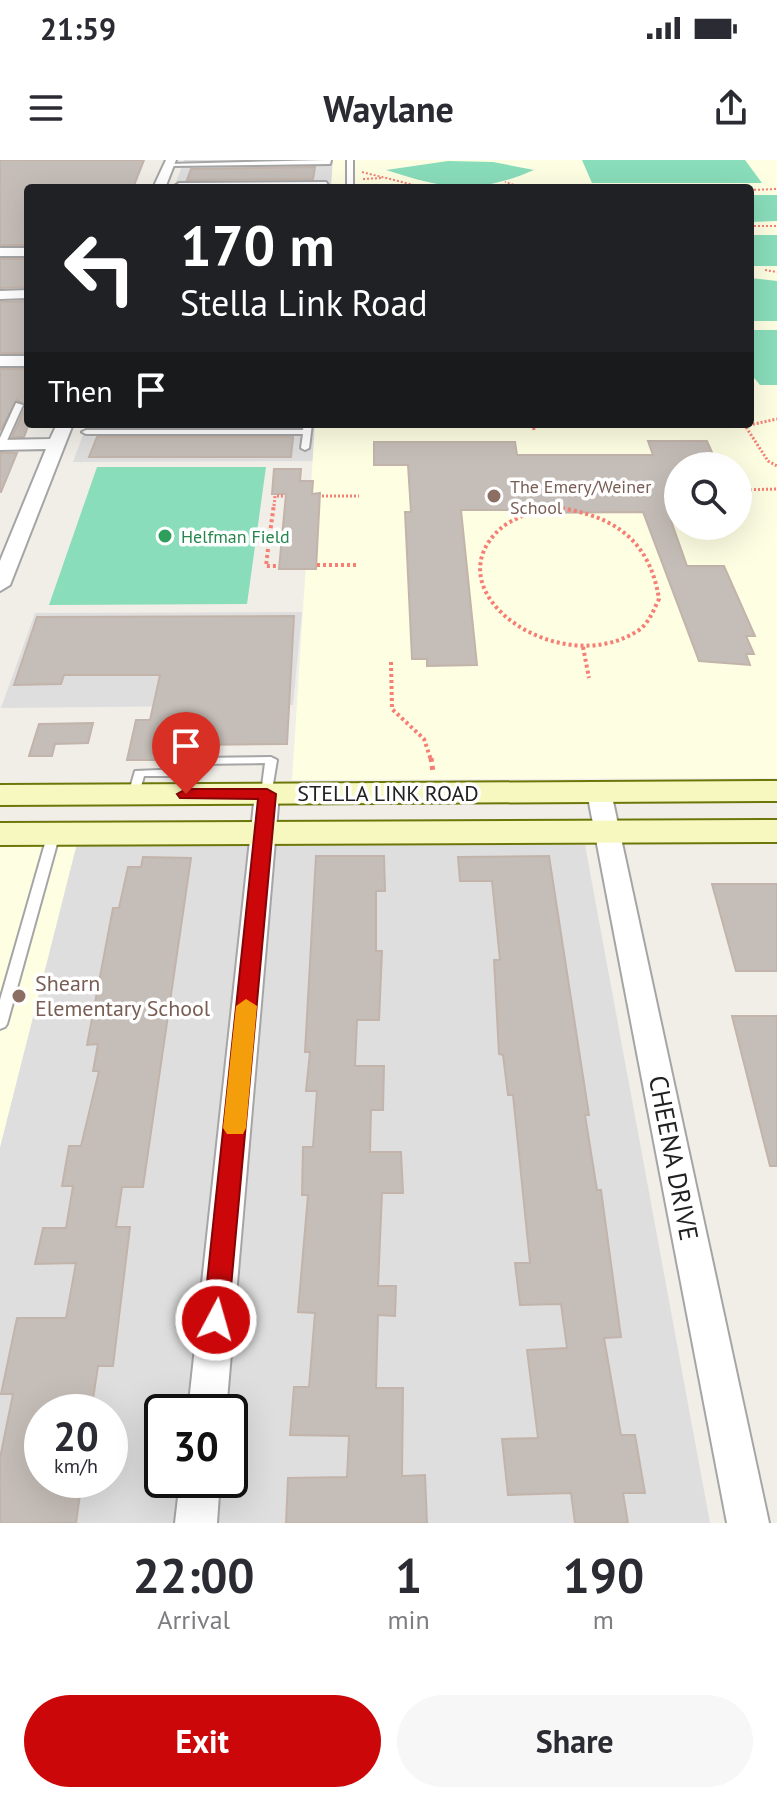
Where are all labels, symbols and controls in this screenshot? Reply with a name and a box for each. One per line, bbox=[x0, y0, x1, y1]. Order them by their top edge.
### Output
text: 21:59 bbox=[40, 9, 116, 48]
text: Waylane bbox=[323, 85, 454, 132]
icon: menu bbox=[24, 86, 68, 130]
icon: share bbox=[709, 86, 753, 130]
text: 170 m bbox=[180, 209, 335, 281]
icon: left bbox=[48, 216, 152, 320]
text: Stella Link Road bbox=[180, 279, 428, 326]
icon: arrive bbox=[129, 368, 173, 412]
text: Then bbox=[48, 371, 113, 410]
map controls bbox=[664, 452, 752, 540]
button: search bbox=[664, 452, 752, 540]
place label: The Emery/Weiner School bbox=[510, 475, 651, 519]
marker: The Emery/Weiner School bbox=[485, 487, 503, 505]
place label: Helfman Field bbox=[181, 525, 290, 548]
marker: Helfman Field bbox=[156, 527, 174, 545]
pin bbox=[152, 712, 220, 794]
icon: arrive bbox=[164, 724, 208, 768]
street label: STELLA LINK ROAD bbox=[297, 779, 479, 807]
place label: Shearn Elementary School bbox=[35, 969, 211, 1022]
marker: Shearn Elementary School bbox=[10, 987, 28, 1005]
street label: CHEENA DRIVE bbox=[642, 1073, 706, 1243]
position arrow bbox=[174, 1278, 258, 1362]
speed limit sign: 30 bbox=[144, 1394, 248, 1498]
text: 20 bbox=[53, 1410, 99, 1462]
text: km/h bbox=[54, 1453, 98, 1479]
text: 22:00 bbox=[133, 1544, 255, 1606]
text: 1 bbox=[395, 1544, 422, 1606]
text: 190 bbox=[563, 1544, 644, 1606]
text: Arrival bbox=[157, 1603, 230, 1636]
text: min bbox=[387, 1603, 430, 1636]
text: m bbox=[593, 1603, 614, 1636]
button: Exit bbox=[24, 1695, 381, 1787]
button: Share bbox=[397, 1695, 753, 1787]

